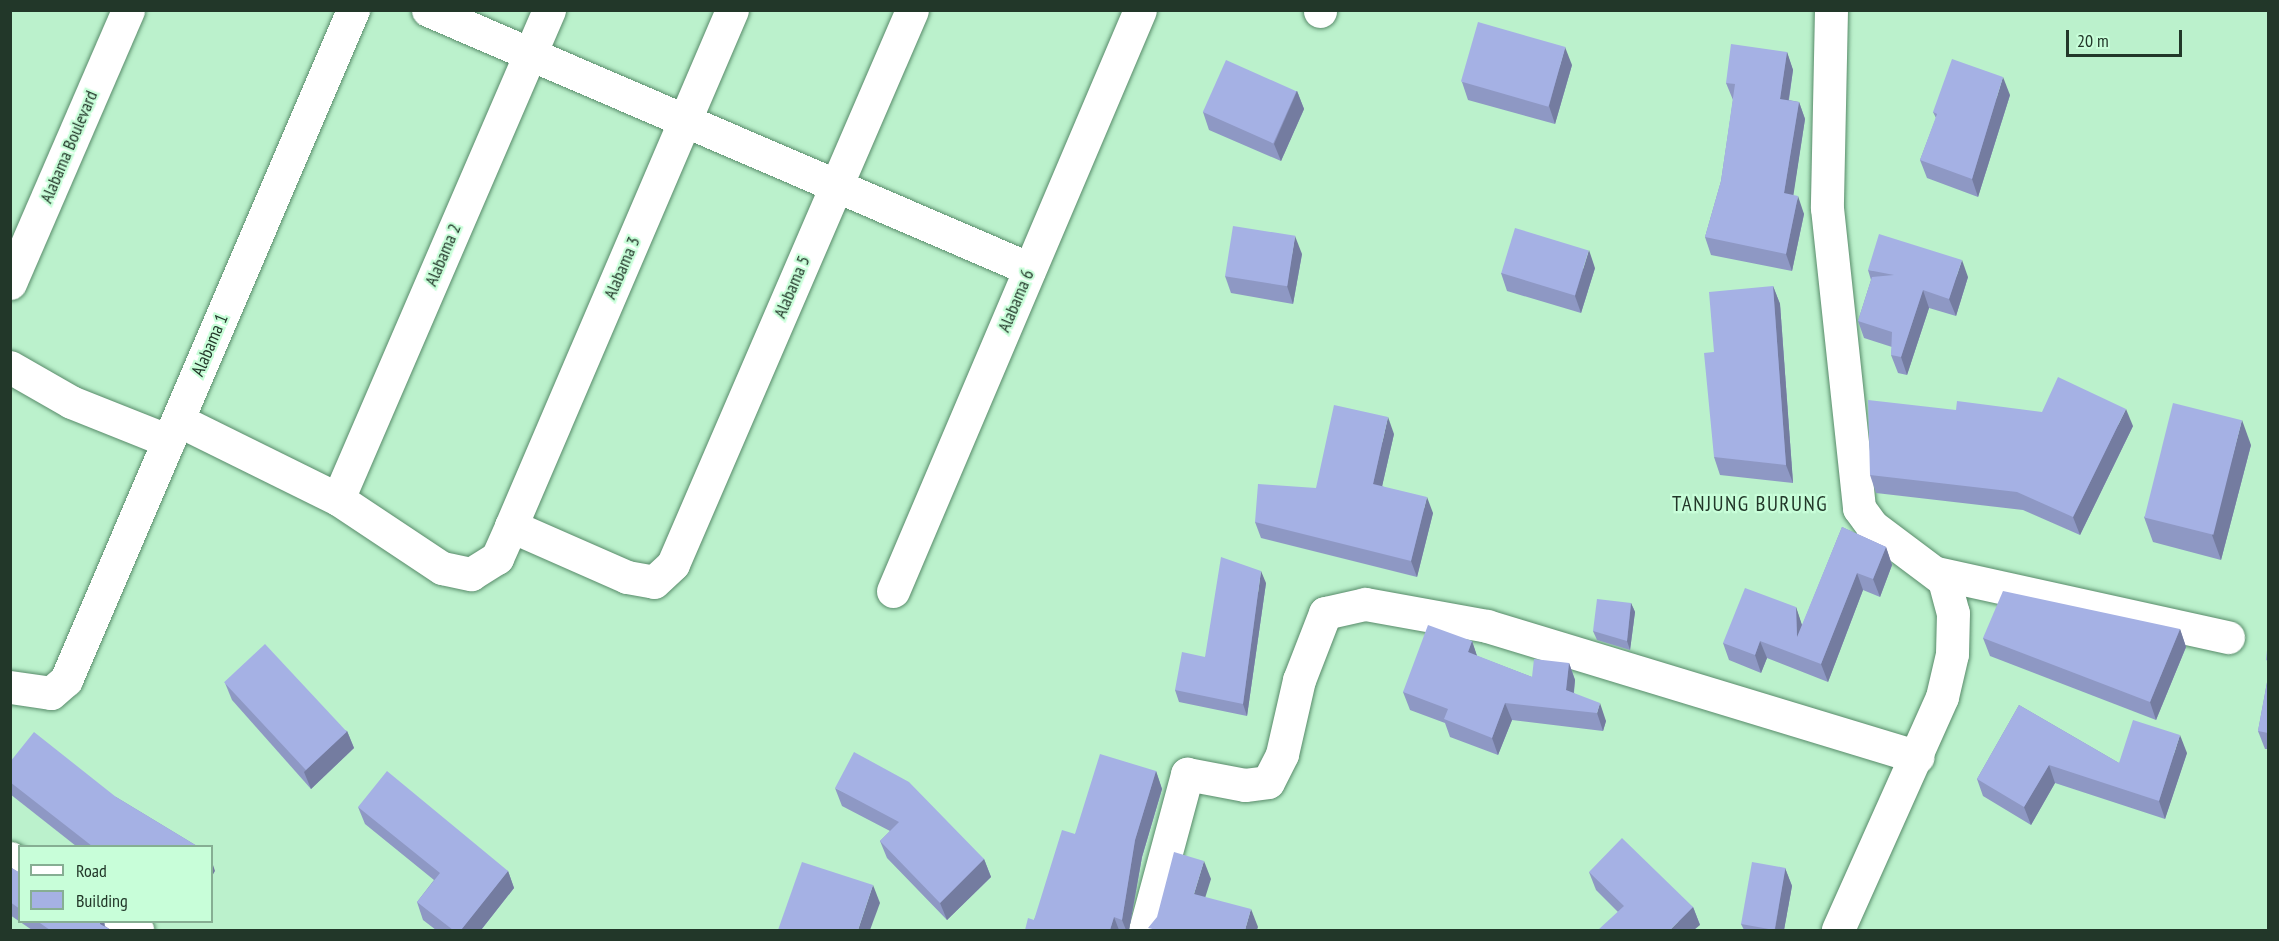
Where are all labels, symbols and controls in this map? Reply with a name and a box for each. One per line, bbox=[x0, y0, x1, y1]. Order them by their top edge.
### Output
scale bar bbox=[2069, 18, 2184, 56]
text: 20 m bbox=[2077, 29, 2109, 52]
street label: Alabama Boulevard bbox=[36, 88, 102, 206]
street label: Alabama 2 bbox=[420, 221, 466, 289]
street label: Alabama 3 bbox=[599, 234, 645, 302]
street label: Alabama 5 bbox=[769, 253, 815, 321]
street label: Alabama 6 bbox=[993, 267, 1039, 335]
street label: Alabama 1 bbox=[187, 311, 233, 379]
district label: TANJUNG BURUNG bbox=[1672, 491, 1828, 517]
legend bbox=[18, 845, 213, 923]
text: Road bbox=[76, 859, 107, 882]
text: Building bbox=[76, 889, 128, 912]

